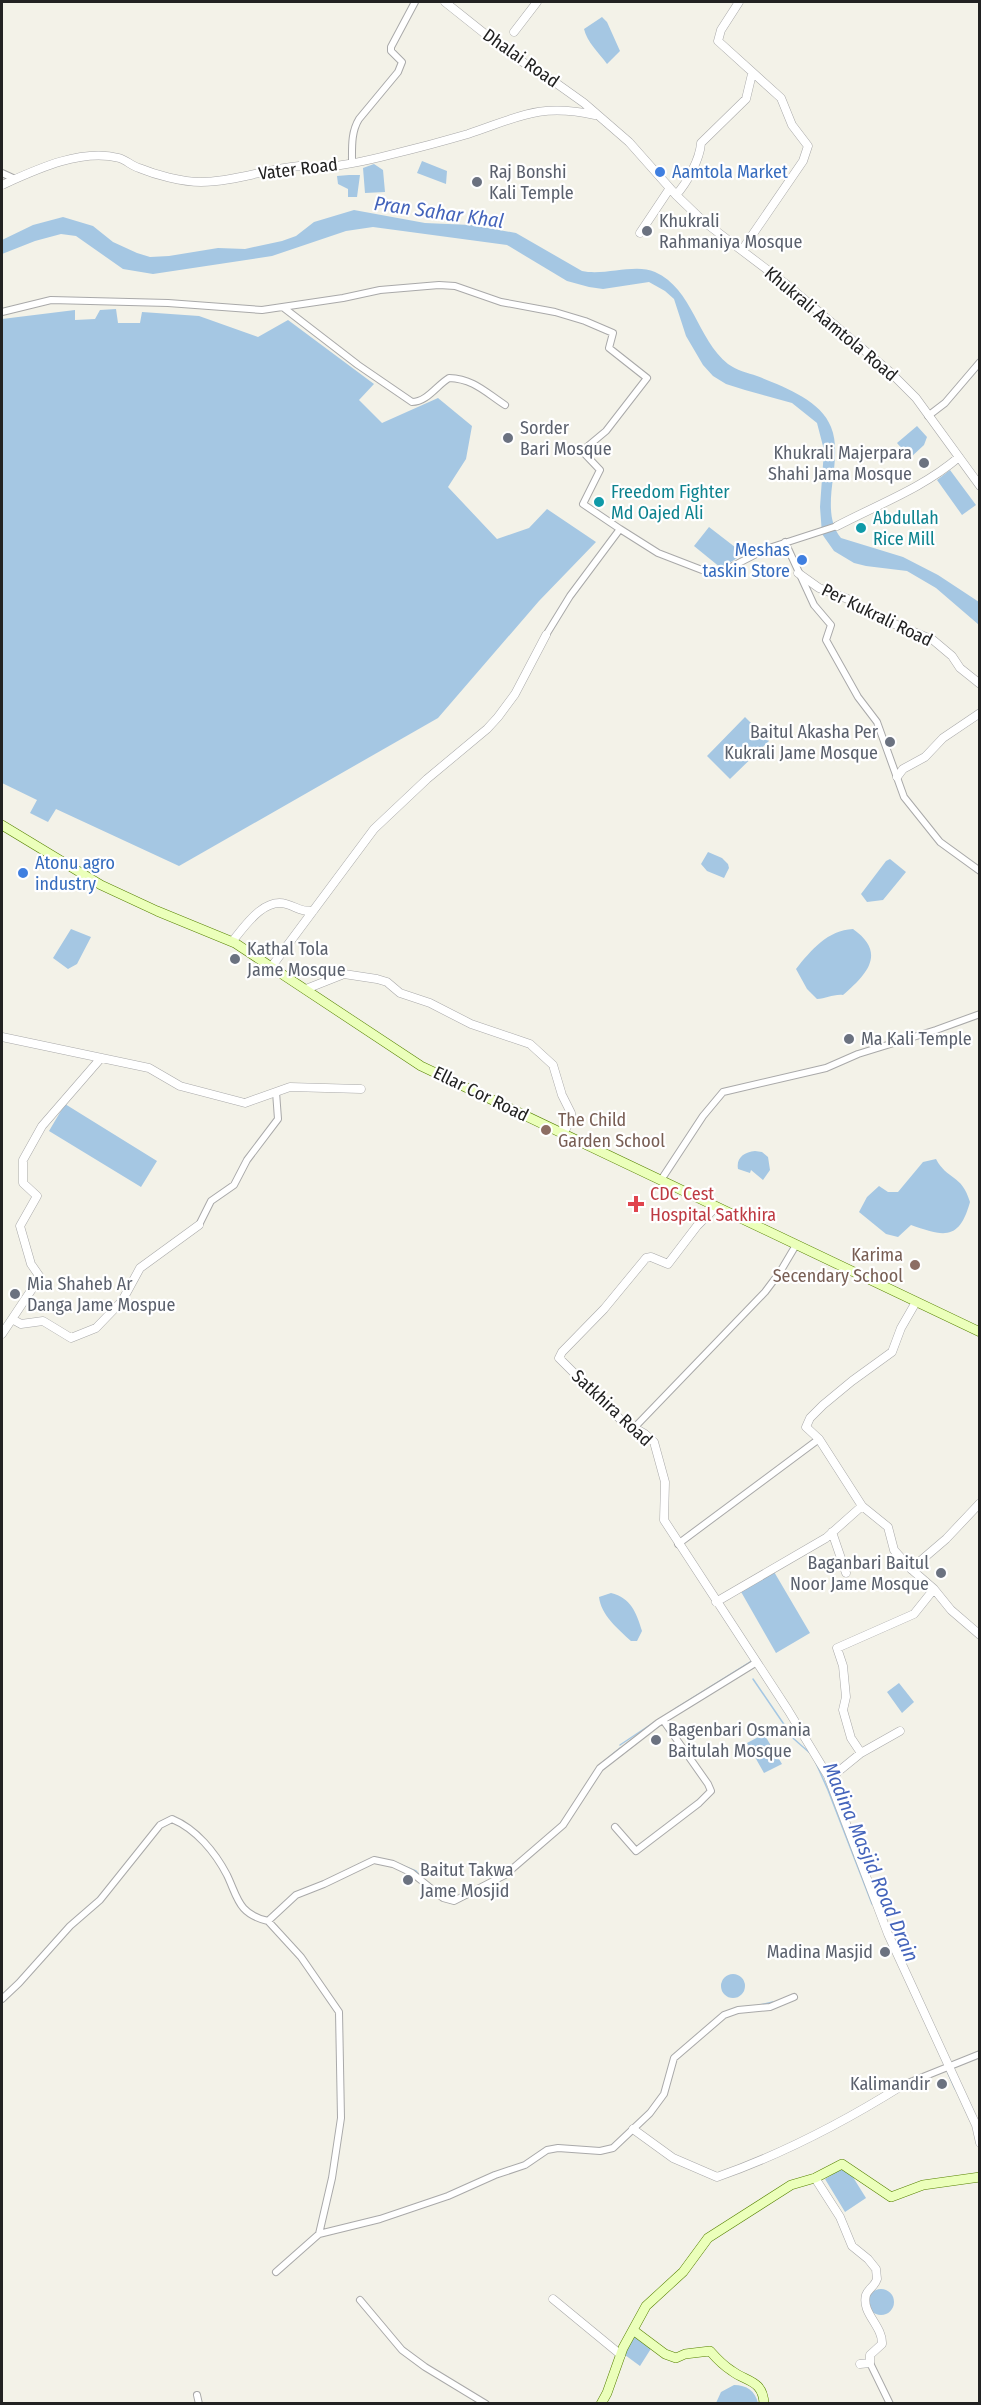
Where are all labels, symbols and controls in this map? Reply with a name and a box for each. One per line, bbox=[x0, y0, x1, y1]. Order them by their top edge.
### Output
street label: Dhalai Road bbox=[479, 24, 563, 92]
street label: Vater Road bbox=[257, 153, 339, 185]
place label: Raj Bonshi Kali Temple bbox=[489, 161, 574, 204]
place label: Aamtola Market bbox=[672, 161, 788, 183]
marker: Aamtola Market bbox=[653, 165, 667, 179]
marker: Raj Bonshi Kali Temple bbox=[470, 175, 484, 189]
water label: Pran Sahar Khal bbox=[373, 191, 505, 233]
place label: Khukrali Rahmaniya Mosque bbox=[659, 210, 802, 253]
marker: Khukrali Rahmaniya Mosque bbox=[640, 224, 654, 238]
street label: Khukrali Aamtola Road bbox=[760, 262, 902, 386]
place label: Sorder Bari Mosque bbox=[520, 417, 612, 460]
marker: Sorder Bari Mosque bbox=[501, 431, 515, 445]
place label: Khukrali Majerpara Shahi Jama Mosque bbox=[768, 442, 912, 485]
marker: Khukrali Majerpara Shahi Jama Mosque bbox=[917, 456, 931, 470]
place label: Freedom Fighter Md Oajed Ali bbox=[611, 481, 730, 524]
marker: Freedom Fighter Md Oajed Ali bbox=[592, 495, 606, 509]
place label: Abdullah Rice Mill bbox=[873, 507, 939, 550]
marker: Abdullah Rice Mill bbox=[854, 521, 868, 535]
place label: Meshas taskin Store bbox=[703, 539, 790, 582]
marker: Meshas taskin Store bbox=[795, 553, 809, 567]
street label: Per Kukrali Road bbox=[818, 579, 936, 651]
place label: Baitul Akasha Per Kukrali Jame Mosque bbox=[724, 721, 879, 764]
marker: Baitul Akasha Per Kukrali Jame Mosque bbox=[883, 735, 897, 749]
place label: Atonu agro industry bbox=[35, 852, 115, 895]
marker: Atonu agro industry bbox=[16, 866, 30, 880]
place label: Kathal Tola Jame Mosque bbox=[247, 938, 346, 981]
marker: Kathal Tola Jame Mosque bbox=[228, 952, 242, 966]
place label: Ma Kali Temple bbox=[861, 1028, 972, 1050]
marker: Ma Kali Temple bbox=[842, 1032, 856, 1046]
street label: Ellar Cor Road bbox=[430, 1062, 532, 1126]
place label: The Child Garden School bbox=[558, 1109, 665, 1152]
marker: The Child Garden School bbox=[539, 1123, 553, 1137]
place label: CDC Cest Hospital Satkhira bbox=[650, 1183, 776, 1226]
marker: CDC Cest Hospital Satkhira bbox=[627, 1195, 645, 1213]
place label: Karima Secendary School bbox=[773, 1244, 903, 1287]
marker: Karima Secendary School bbox=[908, 1258, 922, 1272]
place label: Mia Shaheb Ar Danga Jame Mospue bbox=[27, 1273, 175, 1316]
marker: Mia Shaheb Ar Danga Jame Mospue bbox=[8, 1287, 22, 1301]
street label: Satkhira Road bbox=[567, 1365, 657, 1451]
place label: Baganbari Baitul Noor Jame Mosque bbox=[790, 1552, 929, 1595]
marker: Baganbari Baitul Noor Jame Mosque bbox=[934, 1566, 948, 1580]
place label: Bagenbari Osmania Baitulah Mosque bbox=[668, 1719, 811, 1762]
marker: Bagenbari Osmania Baitulah Mosque bbox=[649, 1733, 663, 1747]
water label: Madina Masjid Road Drain bbox=[818, 1759, 924, 1965]
place label: Baitut Takwa Jame Mosjid bbox=[420, 1859, 514, 1902]
marker: Baitut Takwa Jame Mosjid bbox=[401, 1873, 415, 1887]
place label: Madina Masjid bbox=[767, 1941, 873, 1963]
marker: Madina Masjid bbox=[878, 1945, 892, 1959]
place label: Kalimandir bbox=[850, 2073, 931, 2095]
marker: Kalimandir bbox=[935, 2077, 949, 2091]

